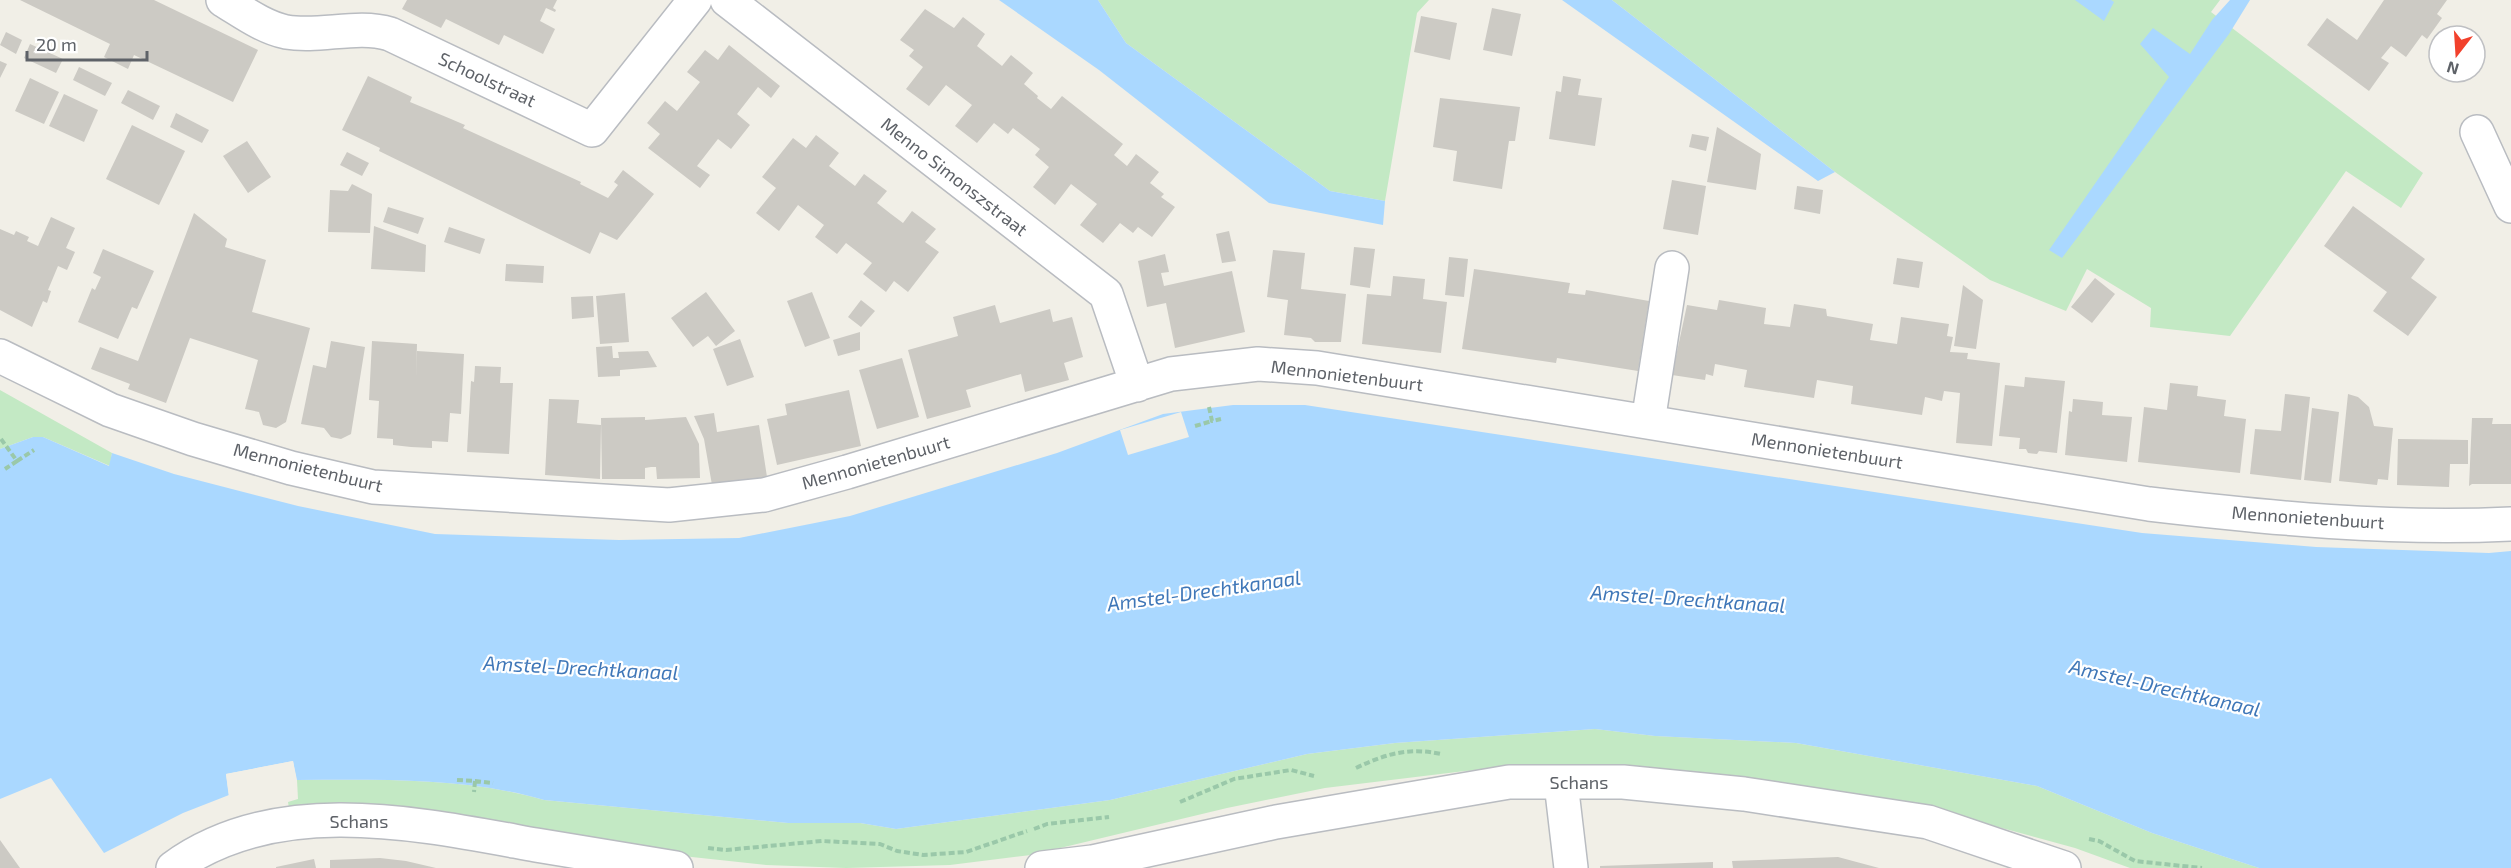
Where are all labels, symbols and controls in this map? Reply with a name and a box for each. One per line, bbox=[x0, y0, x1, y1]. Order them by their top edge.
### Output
scale bar bbox=[27, 24, 147, 62]
north arrow bbox=[2427, 24, 2487, 84]
text: 20 m bbox=[36, 33, 77, 55]
street label: Schoolstraat bbox=[435, 47, 540, 111]
text: N bbox=[2444, 58, 2461, 80]
street label: Menno Simonszstraat bbox=[877, 112, 1032, 240]
street label: Mennonietenbuurt bbox=[1270, 355, 1425, 395]
street label: Mennonietenbuurt bbox=[1750, 427, 1905, 473]
street label: Mennonietenbuurt bbox=[799, 430, 952, 494]
street label: Mennonietenbuurt bbox=[231, 438, 385, 496]
street label: Mennonietenbuurt bbox=[2231, 501, 2385, 533]
water label: Amstel-Drechtkanaal bbox=[1104, 565, 1302, 616]
water label: Amstel-Drechtkanaal bbox=[1589, 579, 1786, 617]
water label: Amstel-Drechtkanaal bbox=[482, 650, 679, 684]
water label: Amstel-Drechtkanaal bbox=[2066, 653, 2263, 721]
street label: Schans bbox=[1550, 771, 1608, 793]
street label: Schans bbox=[330, 810, 388, 832]

